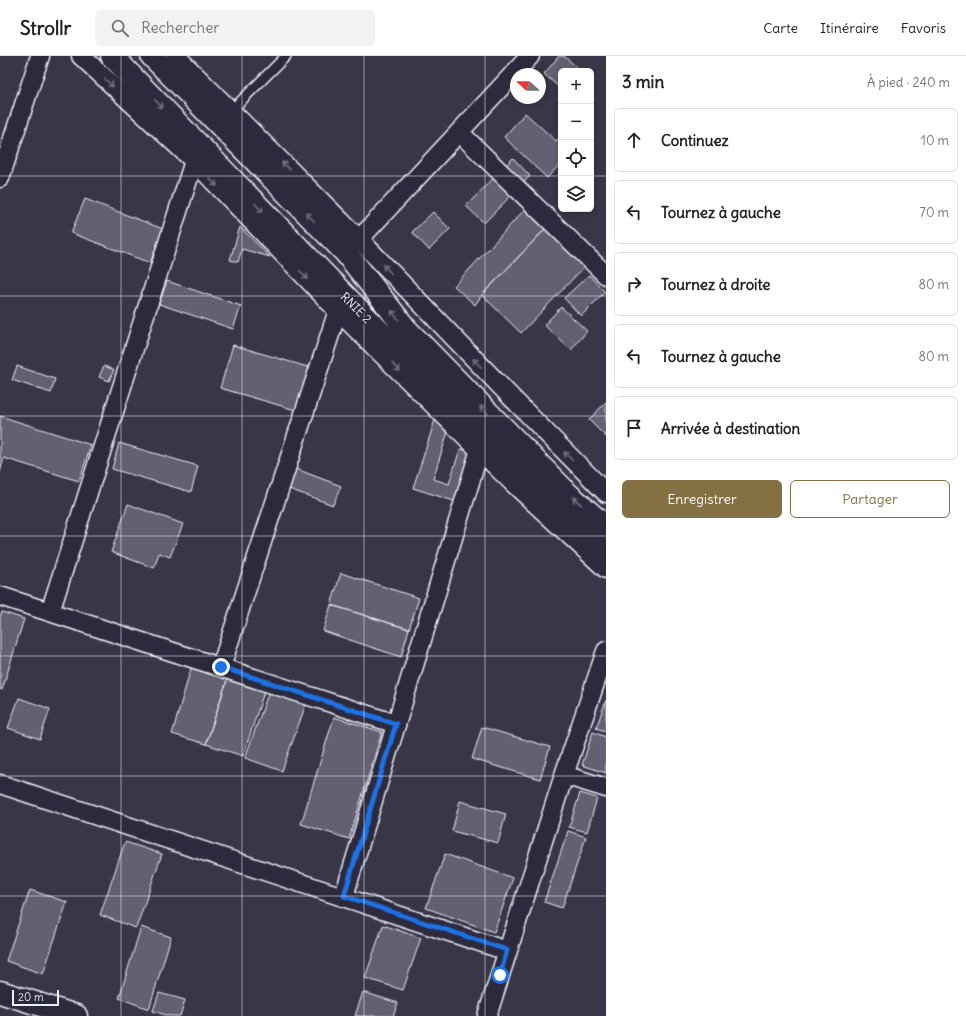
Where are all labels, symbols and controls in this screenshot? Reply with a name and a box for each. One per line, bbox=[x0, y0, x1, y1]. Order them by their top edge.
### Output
search box bbox=[95, 10, 375, 46]
text: Strollr bbox=[20, 16, 71, 40]
icon: search bbox=[109, 17, 131, 39]
text: Rechercher bbox=[141, 18, 219, 37]
text: Carte bbox=[763, 19, 798, 37]
text: Itinéraire bbox=[820, 19, 879, 37]
text: Favoris bbox=[901, 19, 946, 37]
north arrow bbox=[510, 68, 546, 104]
map controls bbox=[558, 68, 594, 212]
button: + bbox=[558, 68, 594, 104]
text: 3 min bbox=[622, 71, 664, 93]
text: À pied · 240 m bbox=[867, 74, 950, 91]
one-way arrow bbox=[104, 78, 114, 87]
one-way arrow bbox=[154, 99, 164, 109]
button: − bbox=[558, 104, 594, 140]
icon: ahead bbox=[623, 129, 645, 151]
text: Continuez bbox=[661, 131, 729, 150]
text: 10 m bbox=[921, 132, 949, 149]
button: locate bbox=[558, 140, 594, 176]
one-way arrow bbox=[281, 161, 291, 171]
button: layers bbox=[558, 176, 594, 212]
one-way arrow bbox=[209, 177, 218, 187]
icon: left bbox=[623, 201, 645, 223]
one-way arrow bbox=[254, 203, 264, 213]
text: Tournez à gauche bbox=[661, 203, 781, 222]
text: 70 m bbox=[920, 204, 949, 221]
one-way arrow bbox=[305, 212, 315, 222]
one-way arrow bbox=[383, 263, 392, 274]
one-way arrow bbox=[299, 270, 309, 280]
icon: right bbox=[623, 273, 645, 295]
text: Tournez à droite bbox=[661, 275, 770, 294]
text: 80 m bbox=[918, 276, 949, 293]
street label: RNIE 2 bbox=[338, 289, 375, 327]
one-way arrow bbox=[391, 310, 400, 321]
icon: left bbox=[623, 345, 645, 367]
text: Tournez à gauche bbox=[661, 347, 781, 366]
text: 80 m bbox=[918, 348, 949, 365]
one-way arrow bbox=[473, 358, 482, 368]
one-way arrow bbox=[391, 362, 401, 372]
one-way arrow bbox=[480, 405, 489, 415]
icon: arrive bbox=[623, 417, 645, 439]
text: Arrivée à destination bbox=[661, 419, 800, 438]
one-way arrow bbox=[563, 451, 573, 461]
button: Enregistrer bbox=[622, 480, 782, 518]
button: Partager bbox=[790, 480, 950, 518]
one-way arrow bbox=[571, 497, 582, 506]
route end bbox=[212, 658, 230, 676]
route start bbox=[491, 966, 509, 984]
scale bar bbox=[12, 988, 59, 1007]
text: 20 m bbox=[18, 990, 44, 1004]

